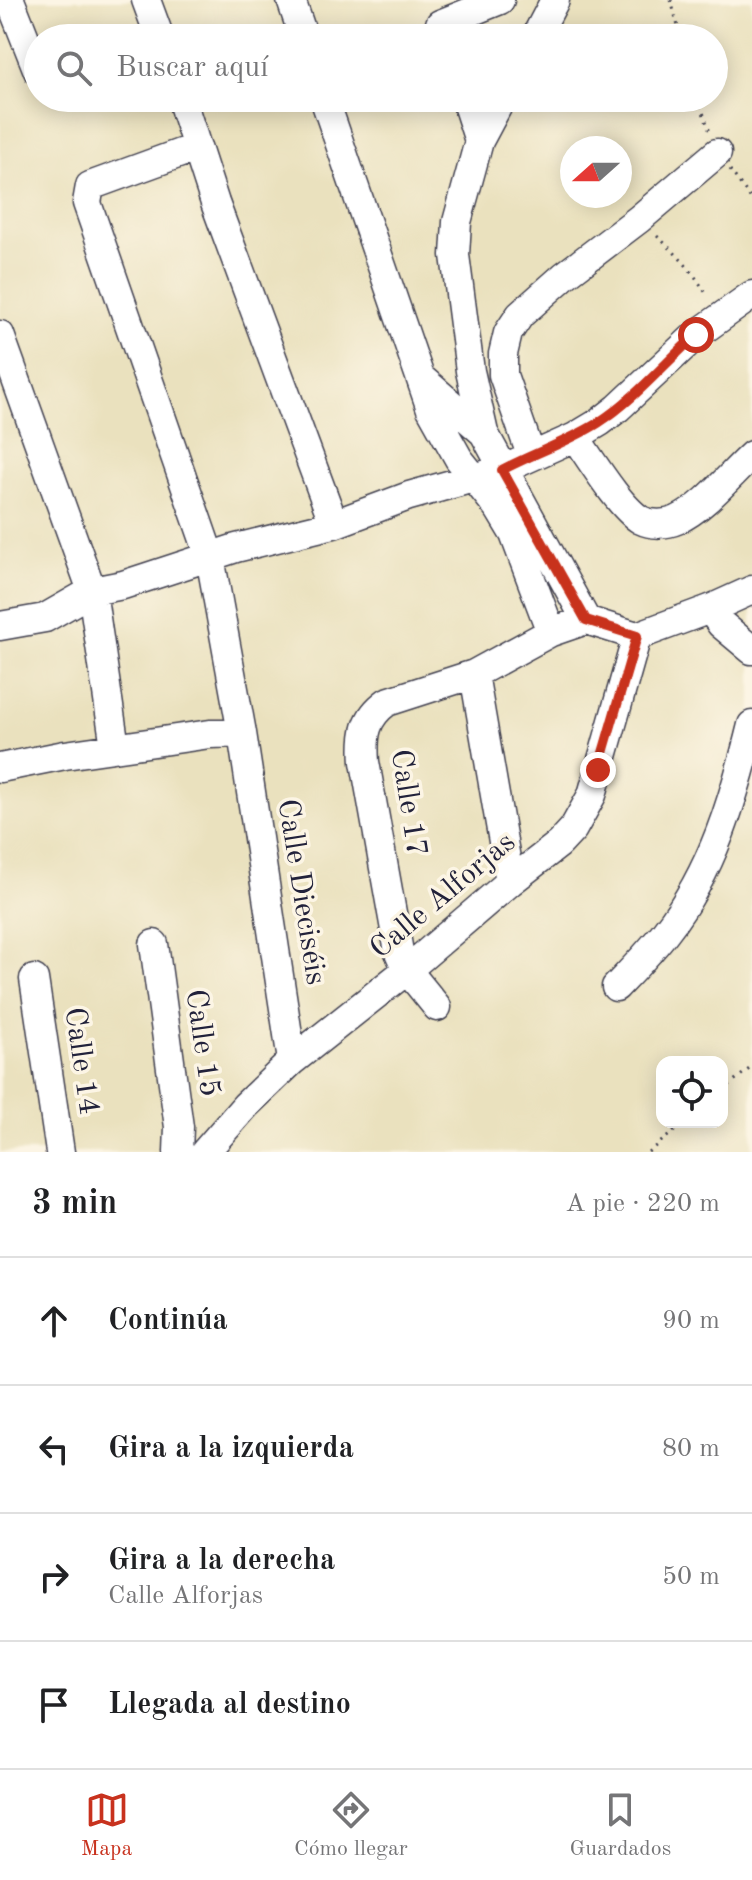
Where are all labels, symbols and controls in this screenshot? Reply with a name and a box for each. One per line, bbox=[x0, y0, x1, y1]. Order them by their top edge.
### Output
search box bbox=[24, 24, 728, 112]
icon: search bbox=[52, 46, 96, 90]
text: Buscar aquí bbox=[116, 53, 268, 83]
north arrow bbox=[560, 136, 632, 208]
route start bbox=[678, 317, 714, 353]
street label: Calle 17 bbox=[385, 747, 431, 859]
route end bbox=[580, 752, 616, 788]
street label: Calle Dieciséis bbox=[271, 797, 331, 987]
street label: Calle Alforjas bbox=[365, 827, 521, 965]
street label: Calle 15 bbox=[180, 987, 224, 1099]
street label: Calle 14 bbox=[59, 1005, 103, 1117]
map controls bbox=[656, 1056, 728, 1128]
button: locate bbox=[656, 1056, 728, 1128]
text: 3 min bbox=[32, 1187, 117, 1221]
text: A pie · 220 m bbox=[565, 1191, 720, 1217]
icon: ahead bbox=[32, 1299, 76, 1343]
text: Continúa bbox=[108, 1306, 228, 1336]
text: 90 m bbox=[662, 1308, 720, 1334]
icon: left bbox=[32, 1427, 76, 1471]
text: Gira a la izquierda bbox=[108, 1434, 354, 1464]
text: 80 m bbox=[662, 1436, 720, 1462]
text: Gira a la derecha bbox=[108, 1546, 335, 1576]
icon: right bbox=[32, 1555, 76, 1599]
text: 50 m bbox=[662, 1564, 720, 1590]
text: Calle Alforjas bbox=[108, 1583, 263, 1609]
icon: arrive bbox=[32, 1683, 76, 1727]
text: Llegada al destino bbox=[108, 1690, 351, 1720]
tab: Mapa bbox=[81, 1788, 132, 1863]
tab: Cómo llegar bbox=[294, 1788, 408, 1863]
tab: Guardados bbox=[569, 1788, 671, 1863]

